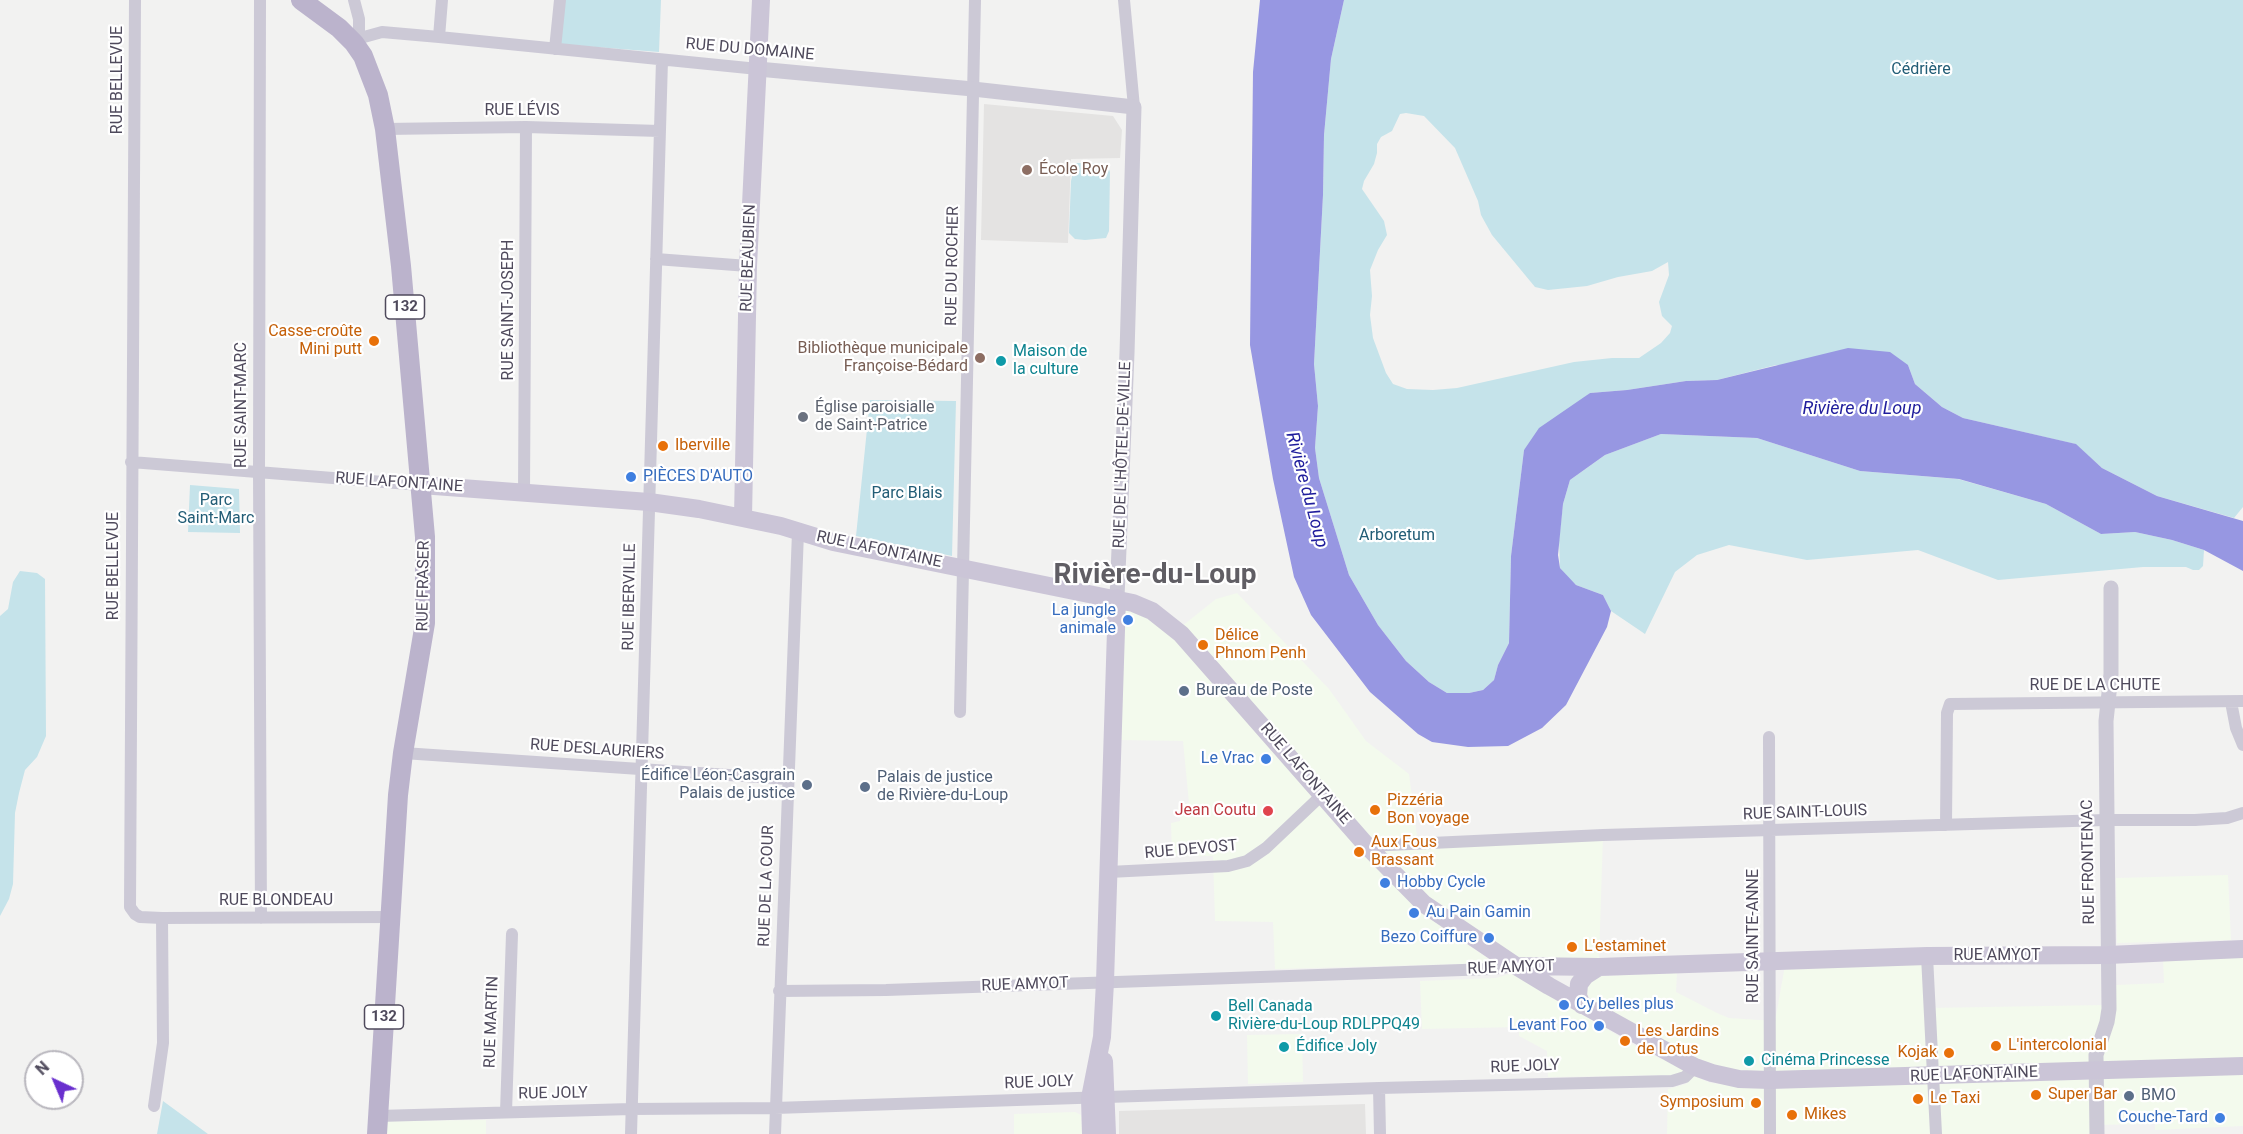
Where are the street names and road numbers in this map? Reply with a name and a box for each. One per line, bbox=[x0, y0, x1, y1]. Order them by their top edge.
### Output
street label: RUE BELLEVUE bbox=[108, 26, 128, 134]
street label: RUE DU DOMAINE bbox=[685, 35, 815, 65]
street label: RUE LÉVIS bbox=[484, 101, 560, 121]
street label: RUE BEAUBIEN bbox=[738, 204, 760, 312]
street label: RUE DU ROCHER bbox=[942, 206, 964, 326]
street label: RUE SAINT-JOSEPH bbox=[499, 240, 519, 380]
road number: 132 bbox=[386, 295, 424, 319]
street label: RUE SAINT-MARC bbox=[232, 342, 252, 468]
street label: RUE DE L'HÔTEL-DE-VILLE bbox=[1110, 361, 1136, 549]
street label: RUE LAFONTAINE bbox=[335, 469, 463, 497]
street label: RUE BELLEVUE bbox=[104, 512, 124, 620]
street label: RUE LAFONTAINE bbox=[815, 527, 943, 573]
street label: RUE FRASER bbox=[414, 540, 434, 632]
street label: RUE IBERVILLE bbox=[619, 543, 641, 651]
street label: RUE DE LA CHUTE bbox=[2030, 676, 2160, 696]
street label: RUE LAFONTAINE bbox=[1256, 719, 1354, 829]
street label: RUE DESLAURIERS bbox=[529, 736, 665, 764]
street label: RUE FRONTENAC bbox=[2078, 799, 2100, 925]
street label: RUE SAINT-LOUIS bbox=[1743, 801, 1867, 825]
street label: RUE DE LA COUR bbox=[755, 825, 779, 947]
street label: RUE DEVOST bbox=[1144, 836, 1238, 864]
street label: RUE SAINTE-ANNE bbox=[1744, 869, 1764, 1003]
street label: RUE BLONDEAU bbox=[219, 891, 333, 911]
street label: RUE AMYOT bbox=[1953, 946, 2041, 966]
street label: RUE AMYOT bbox=[1467, 957, 1555, 979]
street label: RUE AMYOT bbox=[981, 974, 1069, 996]
street label: RUE MARTIN bbox=[481, 975, 503, 1069]
road number: 132 bbox=[364, 1005, 404, 1029]
street label: RUE JOLY bbox=[1490, 1056, 1560, 1078]
street label: RUE LAFONTAINE bbox=[1910, 1063, 2038, 1087]
street label: RUE JOLY bbox=[1004, 1072, 1074, 1094]
street label: RUE JOLY bbox=[518, 1084, 588, 1104]

